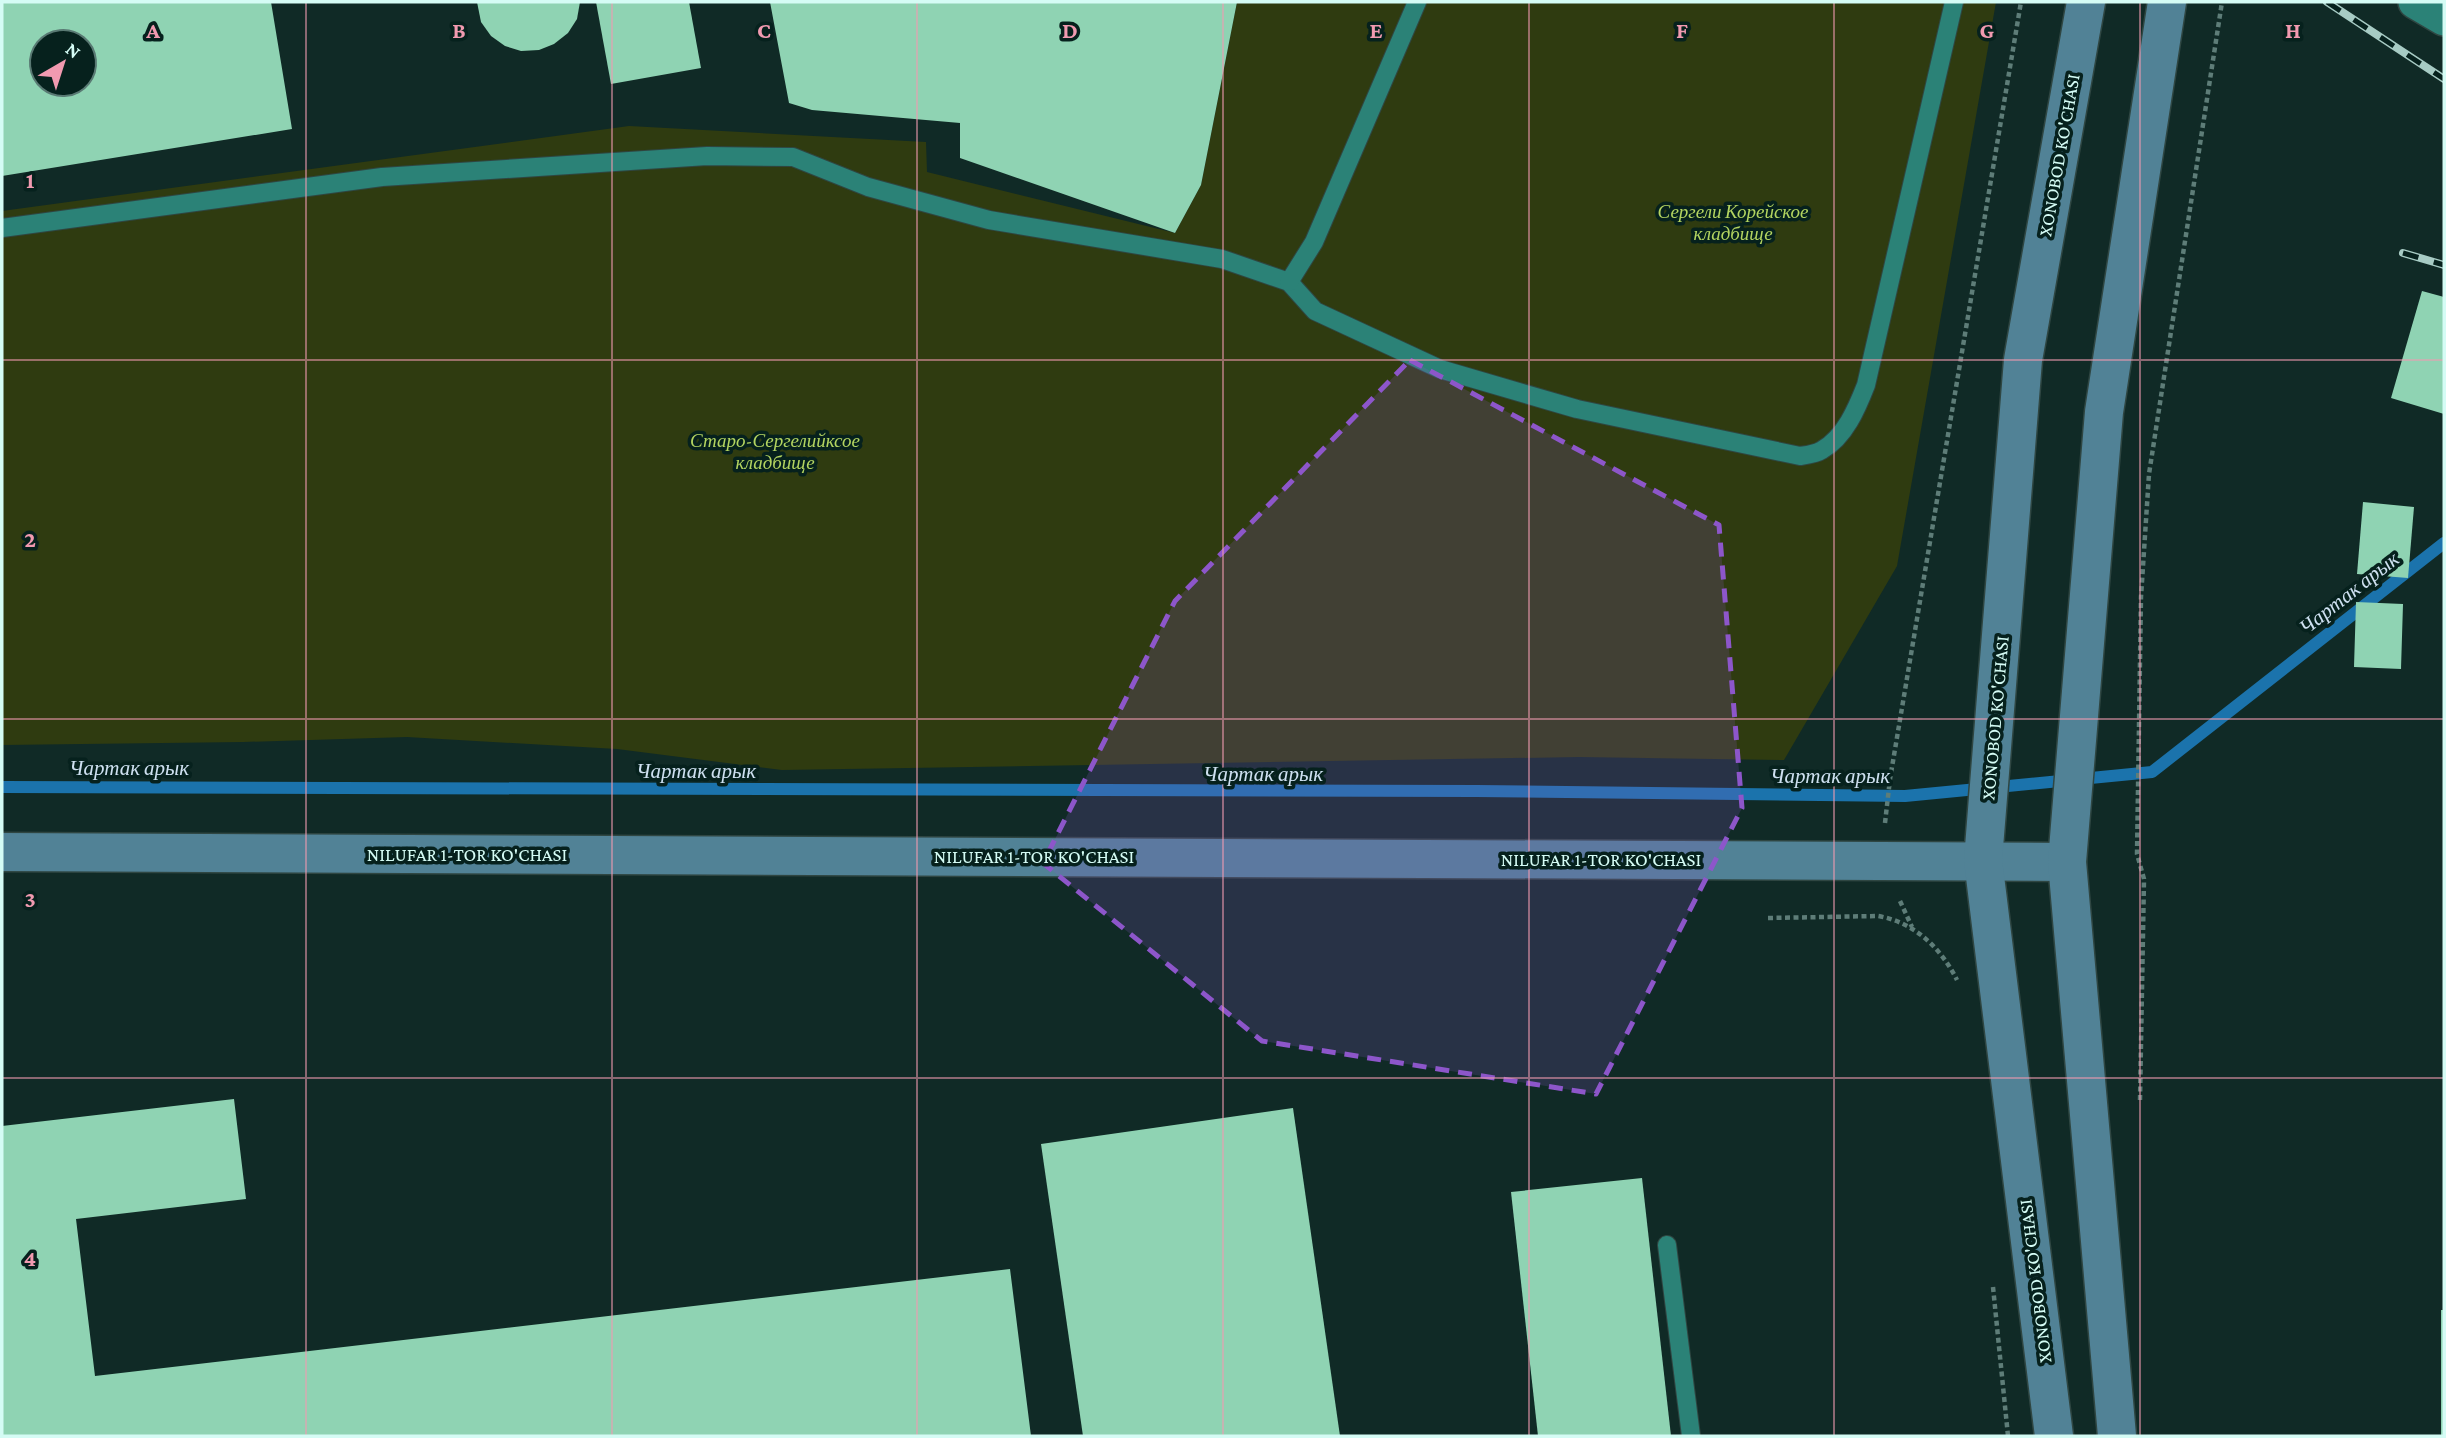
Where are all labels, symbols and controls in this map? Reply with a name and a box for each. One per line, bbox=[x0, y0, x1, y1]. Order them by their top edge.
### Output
text: A bbox=[145, 17, 160, 43]
text: B bbox=[452, 17, 466, 43]
text: C bbox=[757, 17, 771, 43]
text: D bbox=[1062, 17, 1078, 43]
text: E bbox=[1369, 17, 1383, 43]
text: F bbox=[1676, 17, 1688, 43]
text: G bbox=[1980, 17, 1995, 43]
text: H bbox=[2285, 17, 2301, 43]
north arrow bbox=[28, 28, 98, 98]
text: N bbox=[62, 38, 85, 62]
street label: XONOBOD KO'CHASI bbox=[2034, 72, 2084, 238]
text: 1 bbox=[26, 167, 35, 193]
park label: Сергели Корейское кладбище bbox=[1658, 201, 1808, 244]
park label: Старо-Сергелийксое кладбище bbox=[690, 430, 860, 473]
text: 2 bbox=[24, 526, 36, 552]
water label: Чартак арык bbox=[2294, 547, 2404, 639]
street label: XONOBOD KO'CHASI bbox=[1977, 635, 2013, 801]
water label: Чартак арык bbox=[69, 756, 189, 780]
water label: Чартак арык bbox=[636, 759, 756, 783]
water label: Чартак арык bbox=[1203, 762, 1323, 786]
water label: Чартак арык bbox=[1770, 764, 1890, 788]
street label: NILUFAR 1-TOR KO'CHASI bbox=[367, 844, 567, 865]
street label: NILUFAR 1-TOR KO'CHASI bbox=[934, 846, 1134, 867]
street label: NILUFAR 1-TOR KO'CHASI bbox=[1501, 849, 1701, 870]
text: 3 bbox=[24, 886, 36, 912]
street label: XONOBOD KO'CHASI bbox=[2015, 1198, 2055, 1364]
text: 4 bbox=[24, 1245, 36, 1271]

